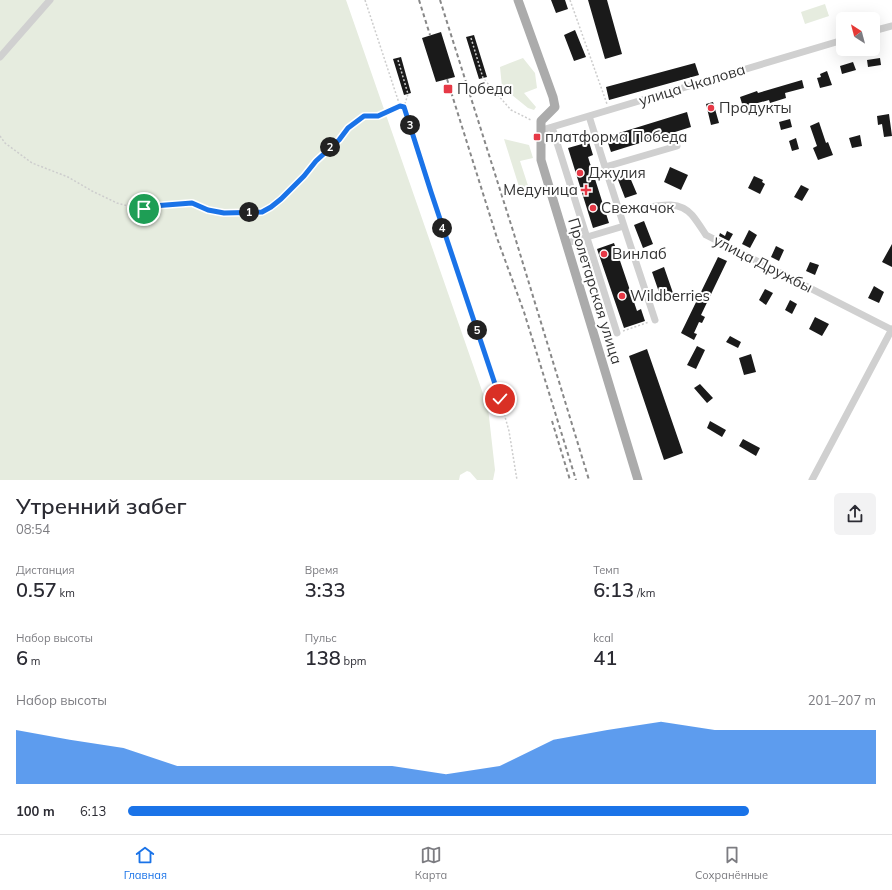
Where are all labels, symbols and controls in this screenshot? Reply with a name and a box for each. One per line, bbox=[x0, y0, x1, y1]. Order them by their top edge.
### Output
north arrow bbox=[836, 12, 880, 56]
map controls bbox=[836, 12, 880, 56]
street label: улица Чкалова bbox=[636, 59, 747, 110]
place label: Победа bbox=[457, 79, 513, 98]
marker: Победа bbox=[442, 83, 454, 95]
place label: Продукты bbox=[719, 98, 792, 117]
marker: Продукты bbox=[706, 103, 716, 113]
pin: 3 bbox=[400, 115, 420, 135]
text: 3 bbox=[407, 118, 413, 132]
place label: платформа Победа bbox=[545, 127, 688, 146]
marker: платформа Победа bbox=[532, 132, 542, 142]
pin: 2 bbox=[320, 137, 340, 157]
text: 2 bbox=[327, 140, 333, 154]
place label: Джулия bbox=[588, 163, 646, 182]
marker: Джулия bbox=[575, 168, 585, 178]
place label: Медуница bbox=[503, 180, 578, 199]
marker: Медуница bbox=[581, 185, 591, 195]
pin bbox=[127, 192, 161, 226]
icon: arrive bbox=[133, 198, 155, 220]
place label: Свежачок bbox=[601, 198, 675, 217]
pin: 1 bbox=[239, 202, 259, 222]
marker: Свежачок bbox=[588, 203, 598, 213]
text: 1 bbox=[246, 205, 252, 219]
street label: Пролетарская улица bbox=[564, 215, 627, 366]
pin: 4 bbox=[432, 218, 452, 238]
text: 4 bbox=[439, 221, 445, 235]
street label: улица Дружбы bbox=[710, 230, 816, 297]
place label: Винлаб bbox=[612, 244, 667, 263]
marker: Винлаб bbox=[599, 249, 609, 259]
place label: Wildberries bbox=[630, 286, 710, 305]
marker: Wildberries bbox=[617, 291, 627, 301]
pin: 5 bbox=[467, 320, 487, 340]
text: 5 bbox=[474, 323, 480, 337]
pin bbox=[483, 382, 517, 416]
icon: check bbox=[489, 388, 511, 410]
text: Утренний забег bbox=[16, 492, 186, 520]
button: share bbox=[834, 493, 876, 535]
text: 08:54 bbox=[16, 521, 50, 537]
text: Дистанция bbox=[16, 563, 75, 577]
text: Время bbox=[305, 563, 338, 577]
text: Темп bbox=[593, 563, 619, 577]
text: 0.57 bbox=[16, 577, 57, 602]
text: 3:33 bbox=[305, 577, 345, 602]
text: 6:13 bbox=[593, 577, 634, 602]
text: km bbox=[57, 586, 75, 600]
text: /km bbox=[634, 586, 655, 600]
text: Набор высоты bbox=[16, 631, 93, 645]
text: Пульс bbox=[305, 631, 337, 645]
text: kcal bbox=[593, 631, 613, 645]
text: 6 bbox=[16, 645, 28, 670]
text: 138 bbox=[305, 645, 341, 670]
text: 41 bbox=[593, 645, 617, 670]
text: m bbox=[28, 654, 41, 668]
text: bpm bbox=[341, 654, 366, 668]
text: Набор высоты bbox=[16, 692, 107, 708]
text: 201–207 m bbox=[808, 692, 876, 708]
text: 100 m bbox=[16, 803, 55, 819]
text: 6:13 bbox=[80, 803, 106, 819]
tab: Главная bbox=[124, 844, 167, 882]
tab: Карта bbox=[415, 844, 447, 882]
tab: Сохранённые bbox=[695, 844, 768, 882]

